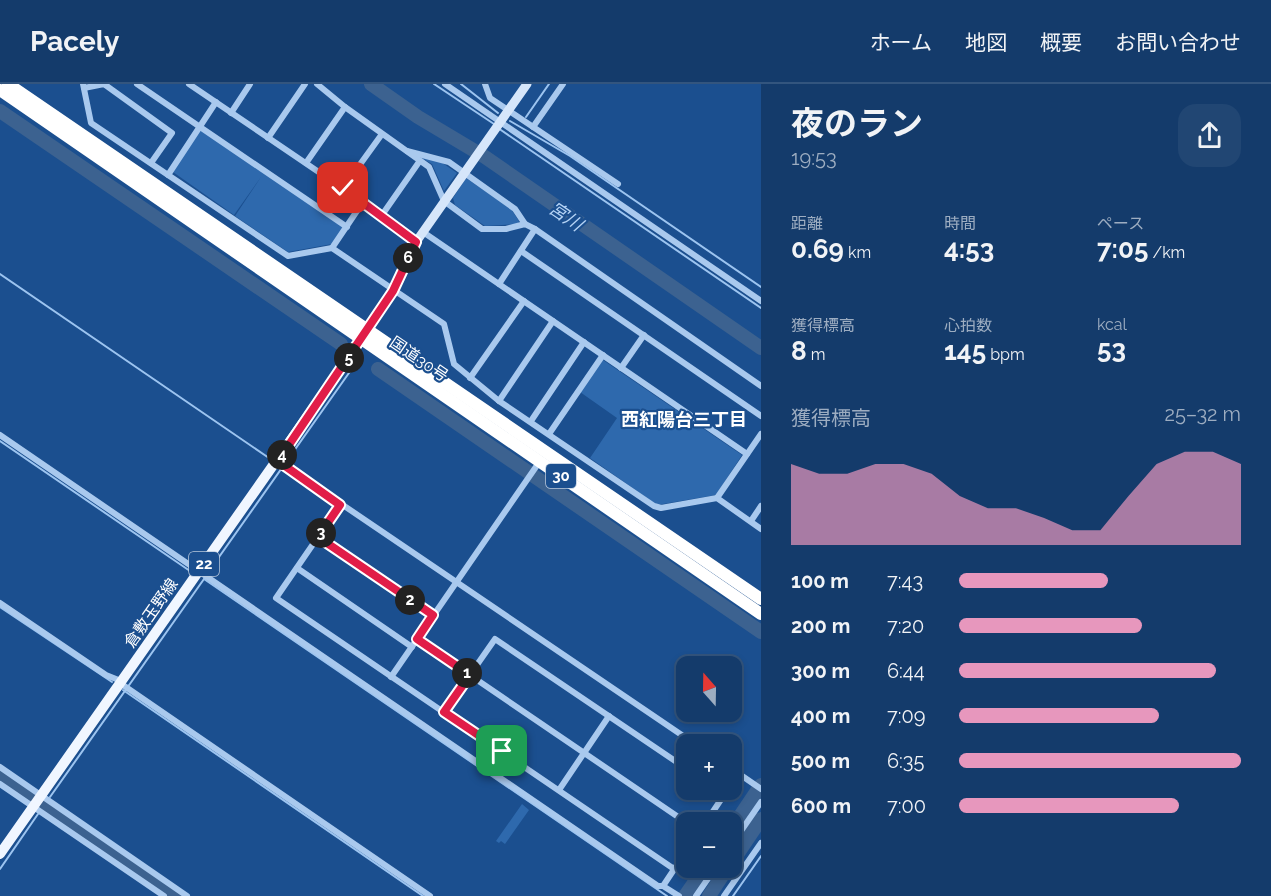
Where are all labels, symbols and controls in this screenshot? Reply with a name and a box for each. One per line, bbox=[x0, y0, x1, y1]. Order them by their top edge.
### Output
text: Pacely bbox=[30, 25, 119, 58]
text: ホーム bbox=[870, 30, 932, 55]
text: 地図 bbox=[965, 30, 1007, 55]
text: 概要 bbox=[1040, 30, 1082, 55]
text: お問い合わせ bbox=[1115, 30, 1241, 55]
text: 夜のラン bbox=[791, 104, 923, 143]
button: share bbox=[1178, 104, 1241, 167]
text: 19:53 bbox=[791, 146, 837, 170]
pin bbox=[317, 162, 368, 213]
icon: check bbox=[326, 171, 359, 204]
water label: 宮川 bbox=[545, 197, 588, 236]
text: 距離 bbox=[791, 214, 823, 233]
text: 時間 bbox=[944, 214, 976, 233]
text: ペース bbox=[1097, 214, 1144, 233]
text: 0.69 bbox=[791, 234, 844, 264]
text: 4:53 bbox=[944, 234, 994, 264]
text: 7:05 bbox=[1097, 234, 1148, 264]
pin: 6 bbox=[393, 243, 423, 273]
text: km bbox=[844, 243, 871, 262]
text: /km bbox=[1148, 243, 1185, 262]
text: 6 bbox=[403, 248, 413, 267]
text: kcal bbox=[1097, 315, 1127, 334]
text: 獲得標高 bbox=[791, 316, 855, 335]
text: 心拍数 bbox=[944, 316, 992, 335]
street label: 国道30号 bbox=[386, 333, 452, 385]
text: 53 bbox=[1097, 334, 1126, 364]
text: 8 bbox=[791, 336, 807, 366]
text: 145 bbox=[944, 336, 986, 366]
pin: 5 bbox=[334, 343, 364, 373]
text: m bbox=[807, 345, 826, 364]
text: bpm bbox=[986, 345, 1025, 364]
text: 5 bbox=[345, 348, 353, 367]
text: 25–32 m bbox=[1164, 402, 1241, 426]
text: 獲得標高 bbox=[791, 406, 871, 430]
district label: 西紅陽台三丁目 bbox=[621, 409, 747, 430]
pin: 4 bbox=[267, 440, 297, 470]
text: 4 bbox=[277, 445, 287, 464]
road number: 30 bbox=[546, 464, 576, 488]
pin: 3 bbox=[306, 518, 336, 548]
text: 3 bbox=[317, 523, 325, 542]
road number: 22 bbox=[189, 552, 219, 576]
text: 100 m bbox=[791, 569, 849, 593]
text: 7:43 bbox=[887, 569, 923, 593]
street label: 倉敷玉野線 bbox=[120, 575, 182, 651]
pin: 2 bbox=[395, 585, 425, 615]
text: 2 bbox=[405, 590, 415, 609]
text: 200 m bbox=[791, 614, 850, 638]
text: 7:20 bbox=[887, 614, 924, 638]
north arrow bbox=[676, 656, 742, 722]
map controls bbox=[676, 656, 742, 878]
pin: 1 bbox=[452, 658, 482, 688]
text: 300 m bbox=[791, 659, 850, 683]
text: 6:44 bbox=[887, 659, 925, 683]
text: 1 bbox=[463, 663, 471, 682]
text: 400 m bbox=[791, 704, 850, 728]
text: 7:09 bbox=[887, 704, 925, 728]
pin bbox=[476, 725, 527, 776]
icon: arrive bbox=[485, 734, 518, 767]
button: + bbox=[676, 734, 742, 800]
text: 500 m bbox=[791, 749, 850, 773]
text: 6:35 bbox=[887, 749, 924, 773]
text: 600 m bbox=[791, 794, 851, 818]
text: 7:00 bbox=[887, 794, 926, 818]
button: − bbox=[676, 812, 742, 878]

